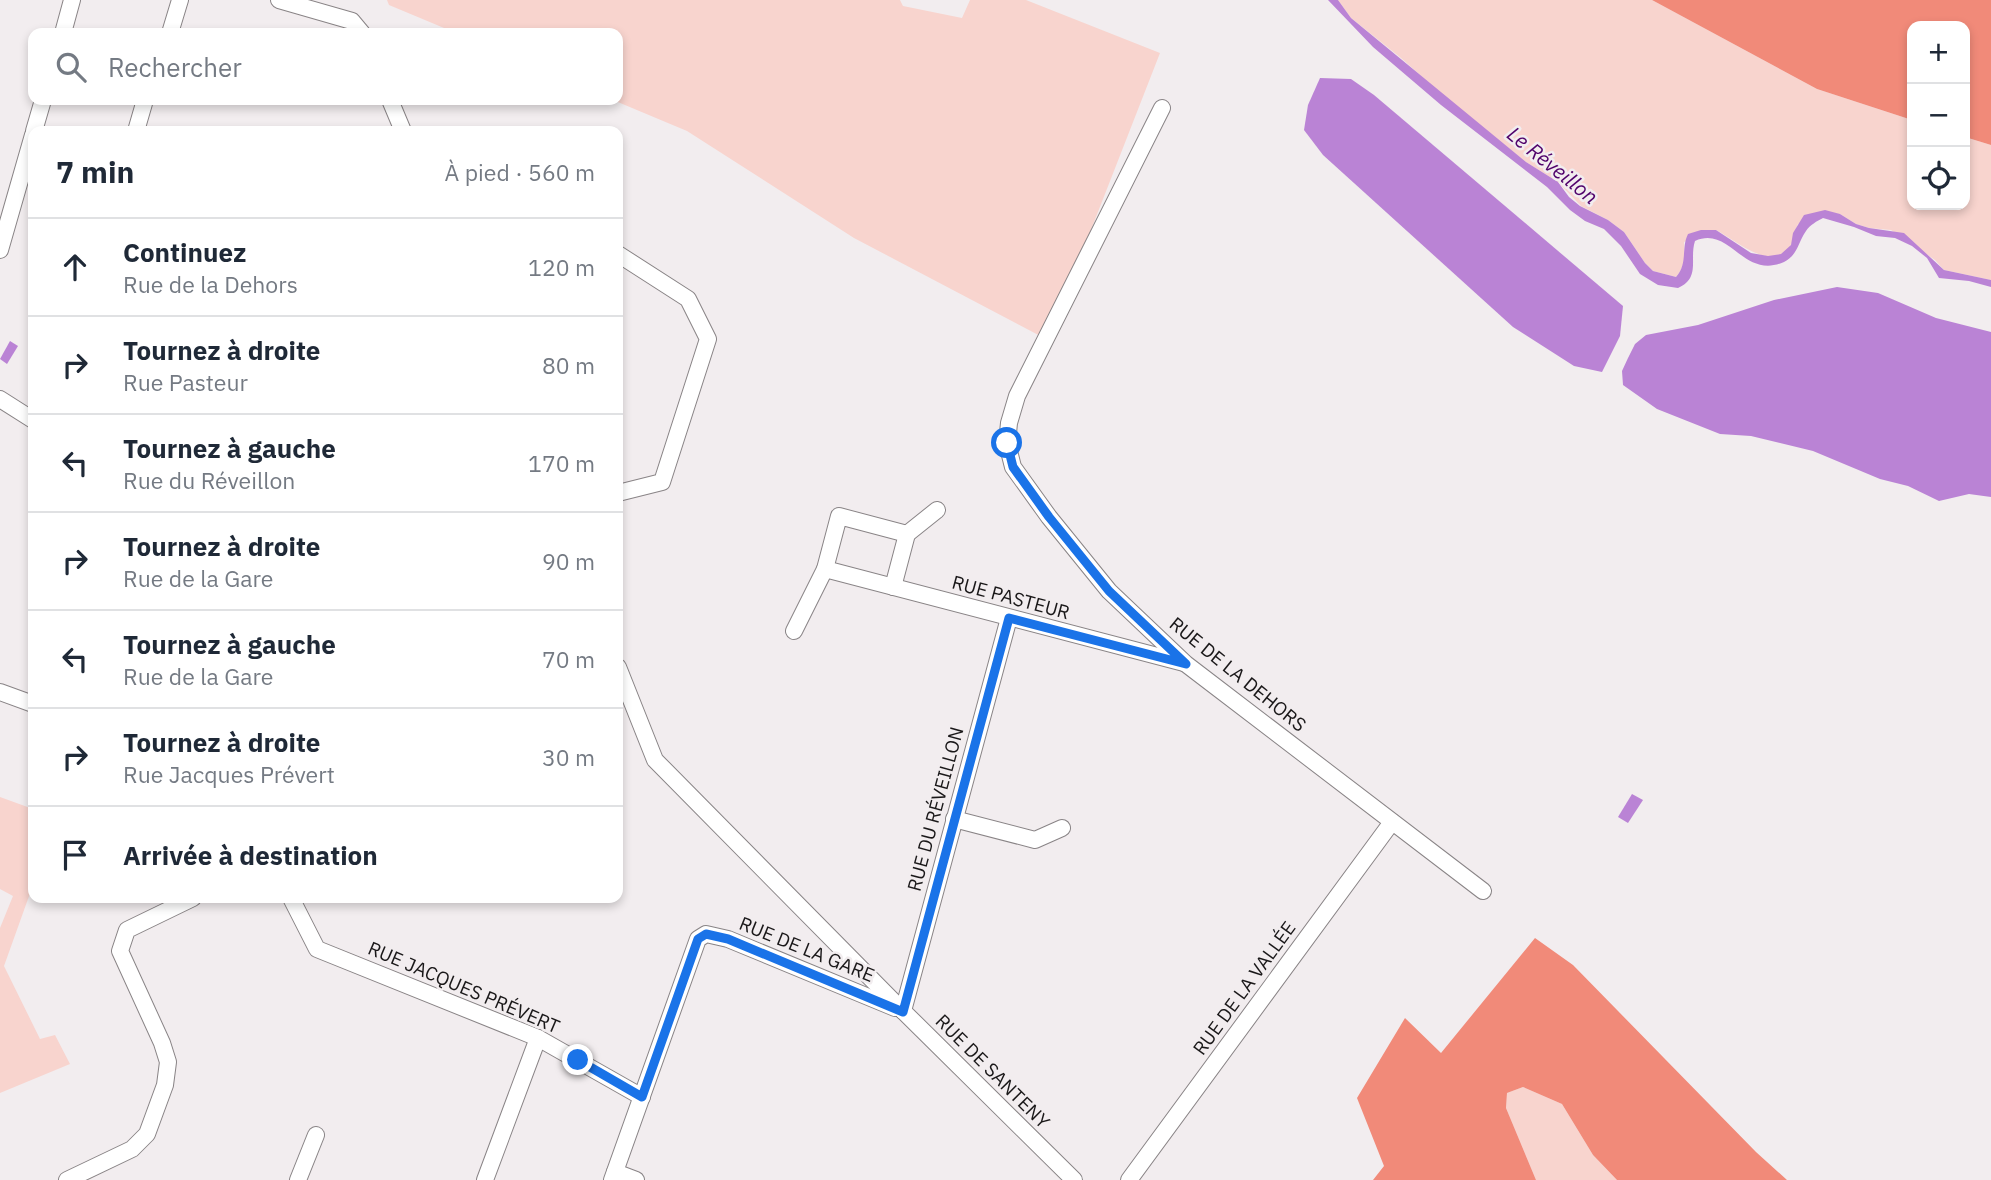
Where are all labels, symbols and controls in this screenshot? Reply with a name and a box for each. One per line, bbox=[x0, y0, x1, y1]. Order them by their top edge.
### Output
map controls bbox=[1907, 21, 1970, 210]
button: + bbox=[1907, 21, 1970, 84]
search box bbox=[28, 28, 623, 105]
icon: search bbox=[52, 48, 90, 86]
text: Rechercher bbox=[108, 50, 242, 84]
button: − bbox=[1907, 84, 1970, 147]
water label: Le Réveillon bbox=[1502, 120, 1604, 210]
button: locate bbox=[1907, 147, 1970, 210]
text: 7 min bbox=[56, 152, 134, 191]
text: À pied · 560 m bbox=[445, 157, 595, 187]
text: Continuez bbox=[123, 235, 246, 269]
icon: ahead bbox=[56, 248, 94, 286]
text: 120 m bbox=[528, 252, 595, 282]
text: Rue de la Dehors bbox=[123, 269, 298, 299]
text: Tournez à droite bbox=[123, 333, 320, 367]
icon: right bbox=[56, 346, 94, 384]
text: 80 m bbox=[542, 350, 595, 380]
text: Rue Pasteur bbox=[123, 367, 248, 397]
route start bbox=[991, 427, 1022, 458]
text: Tournez à gauche bbox=[123, 431, 336, 465]
icon: left bbox=[56, 444, 94, 482]
text: 170 m bbox=[528, 448, 595, 478]
text: Rue du Réveillon bbox=[123, 465, 295, 495]
text: Tournez à droite bbox=[123, 529, 320, 563]
icon: right bbox=[56, 542, 94, 580]
text: 90 m bbox=[542, 546, 595, 576]
text: Rue de la Gare bbox=[123, 563, 273, 593]
street label: RUE PASTEUR bbox=[949, 570, 1073, 624]
street label: RUE DE LA DEHORS bbox=[1165, 611, 1311, 737]
text: Tournez à gauche bbox=[123, 627, 336, 661]
icon: left bbox=[56, 640, 94, 678]
text: 70 m bbox=[542, 644, 595, 674]
text: Rue de la Gare bbox=[123, 661, 273, 691]
street label: RUE DU RÉVEILLON bbox=[902, 724, 968, 894]
text: Tournez à droite bbox=[123, 725, 320, 759]
icon: right bbox=[56, 738, 94, 776]
text: 30 m bbox=[542, 742, 595, 772]
text: Rue Jacques Prévert bbox=[123, 759, 335, 789]
icon: arrive bbox=[56, 836, 94, 874]
text: Arrivée à destination bbox=[123, 838, 378, 872]
street label: RUE DE LA GARE bbox=[736, 911, 878, 987]
street label: RUE DE LA VALLÉE bbox=[1187, 916, 1301, 1060]
street label: RUE JACQUES PRÉVERT bbox=[364, 936, 564, 1038]
street label: RUE DE SANTENY bbox=[931, 1009, 1056, 1134]
route end bbox=[562, 1044, 593, 1075]

